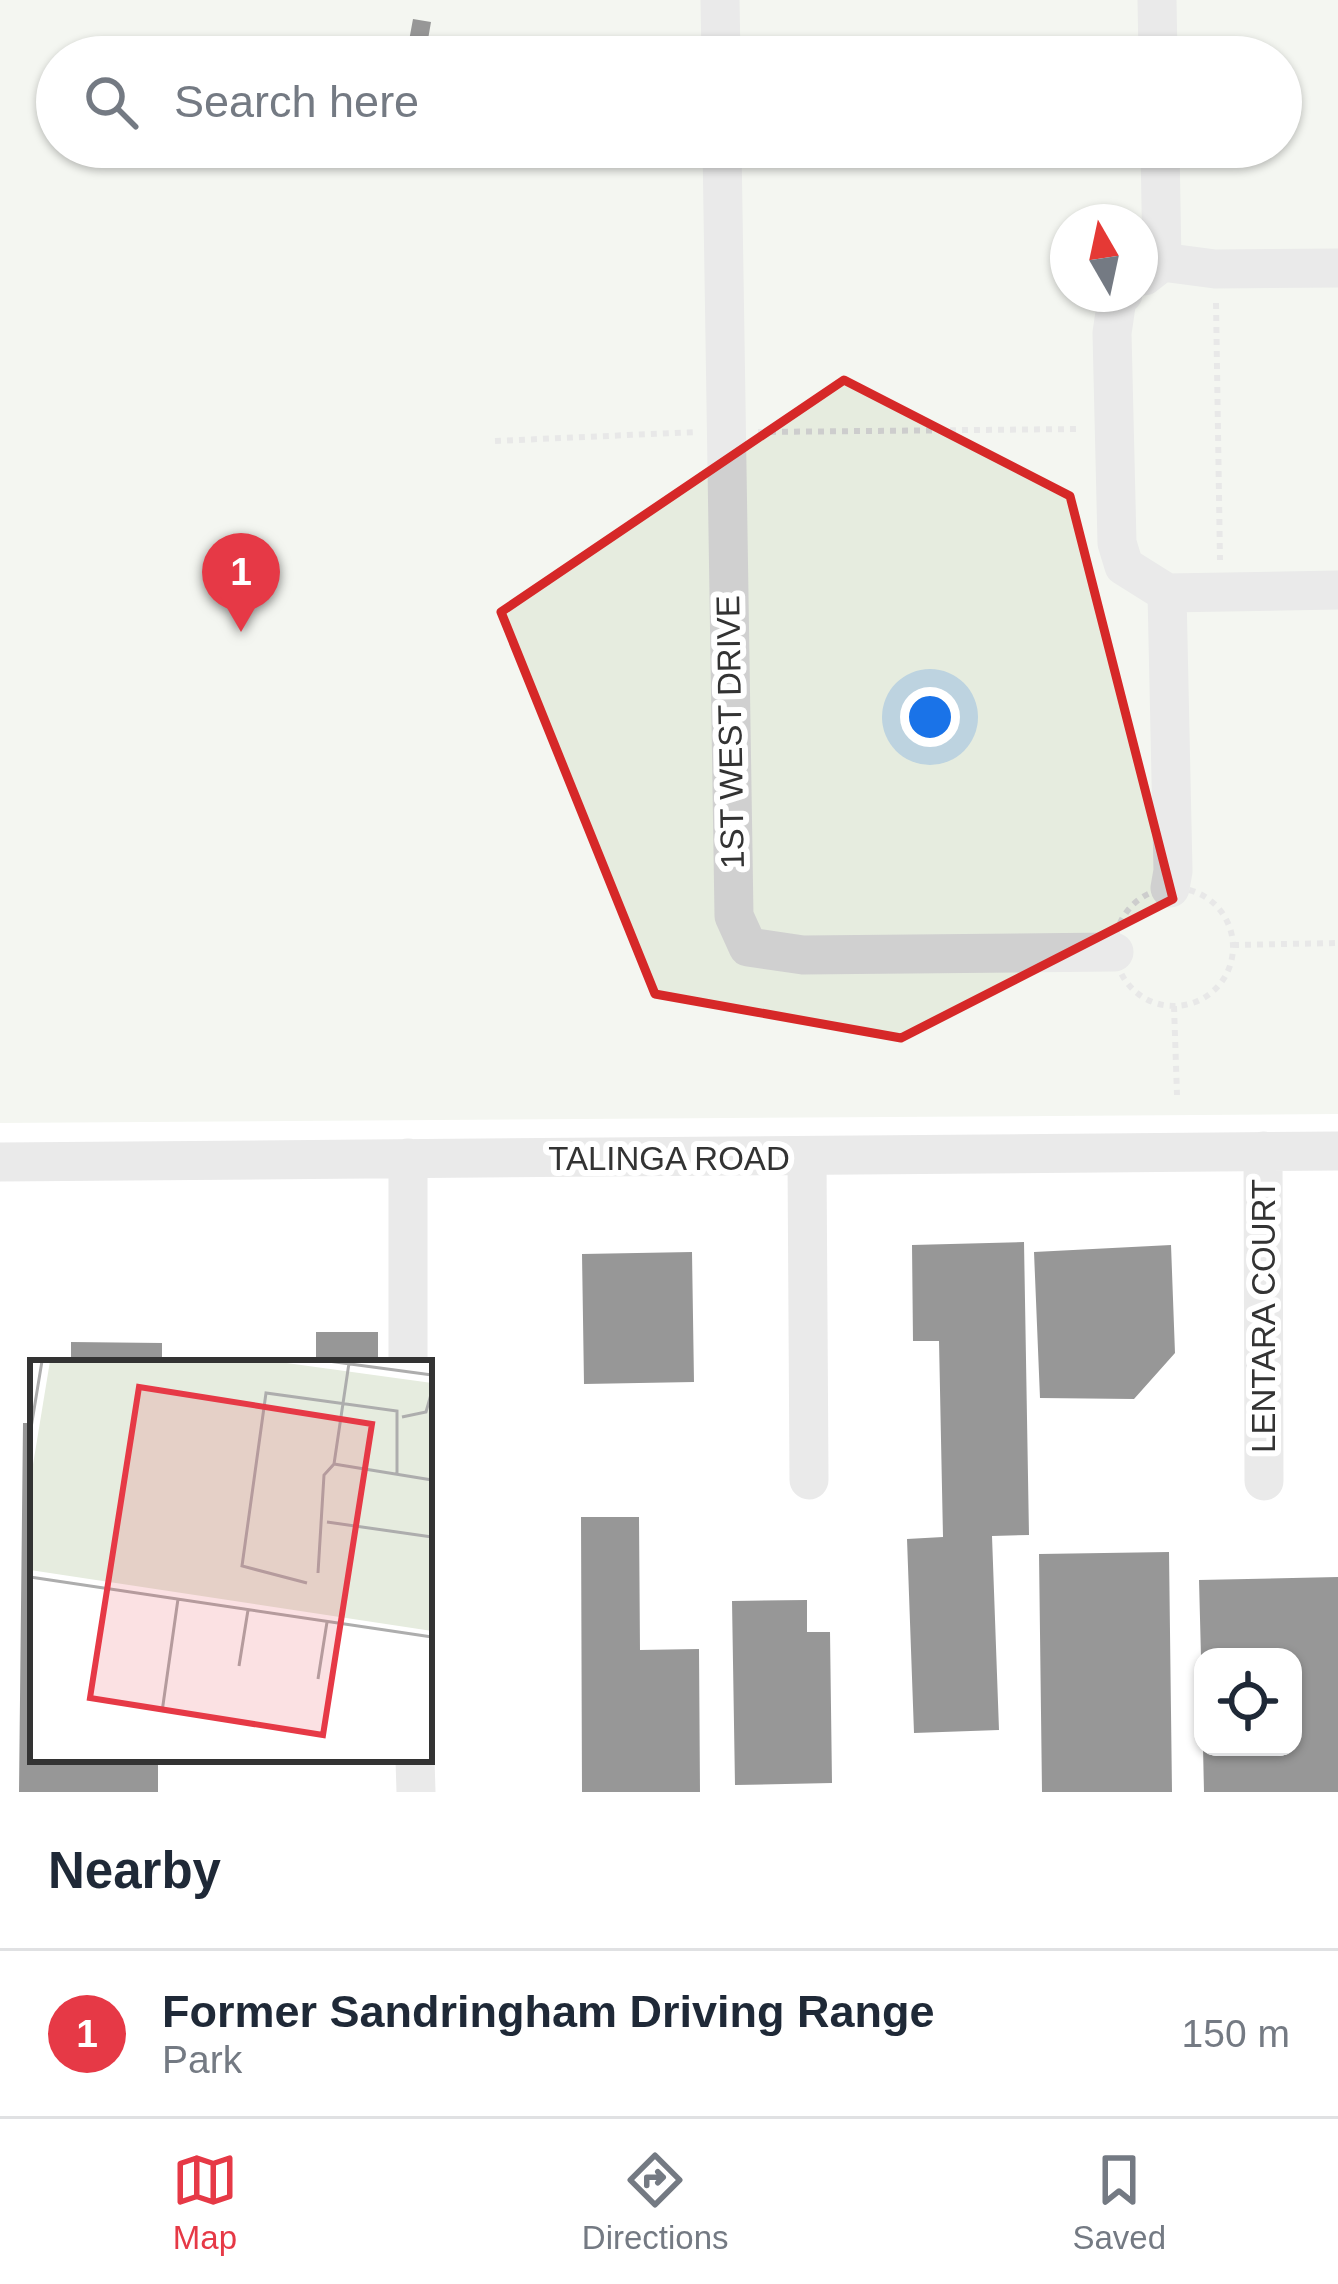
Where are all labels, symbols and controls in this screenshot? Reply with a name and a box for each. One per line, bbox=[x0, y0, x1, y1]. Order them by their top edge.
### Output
search box bbox=[36, 36, 1302, 168]
icon: search bbox=[78, 69, 144, 135]
text: Search here bbox=[174, 76, 419, 127]
north arrow bbox=[1050, 204, 1158, 312]
pin: 1 bbox=[202, 533, 280, 632]
street label: 1ST WEST DRIVE bbox=[709, 595, 751, 869]
your location bbox=[900, 687, 960, 747]
street label: TALINGA ROAD bbox=[548, 1140, 790, 1177]
street label: LENTARA COURT bbox=[1245, 1179, 1282, 1453]
inset map bbox=[30, 1360, 432, 1762]
map controls bbox=[1194, 1648, 1302, 1756]
button: locate bbox=[1194, 1648, 1302, 1756]
text: Nearby bbox=[48, 1842, 221, 1899]
text: Former Sandringham Driving Range bbox=[162, 1986, 935, 2037]
text: 1 bbox=[76, 2012, 98, 2055]
text: 150 m bbox=[1182, 2012, 1290, 2055]
text: Park bbox=[162, 2038, 242, 2081]
tab: Map bbox=[172, 2147, 238, 2257]
tab: Directions bbox=[582, 2147, 729, 2257]
tab: Saved bbox=[1072, 2147, 1166, 2257]

